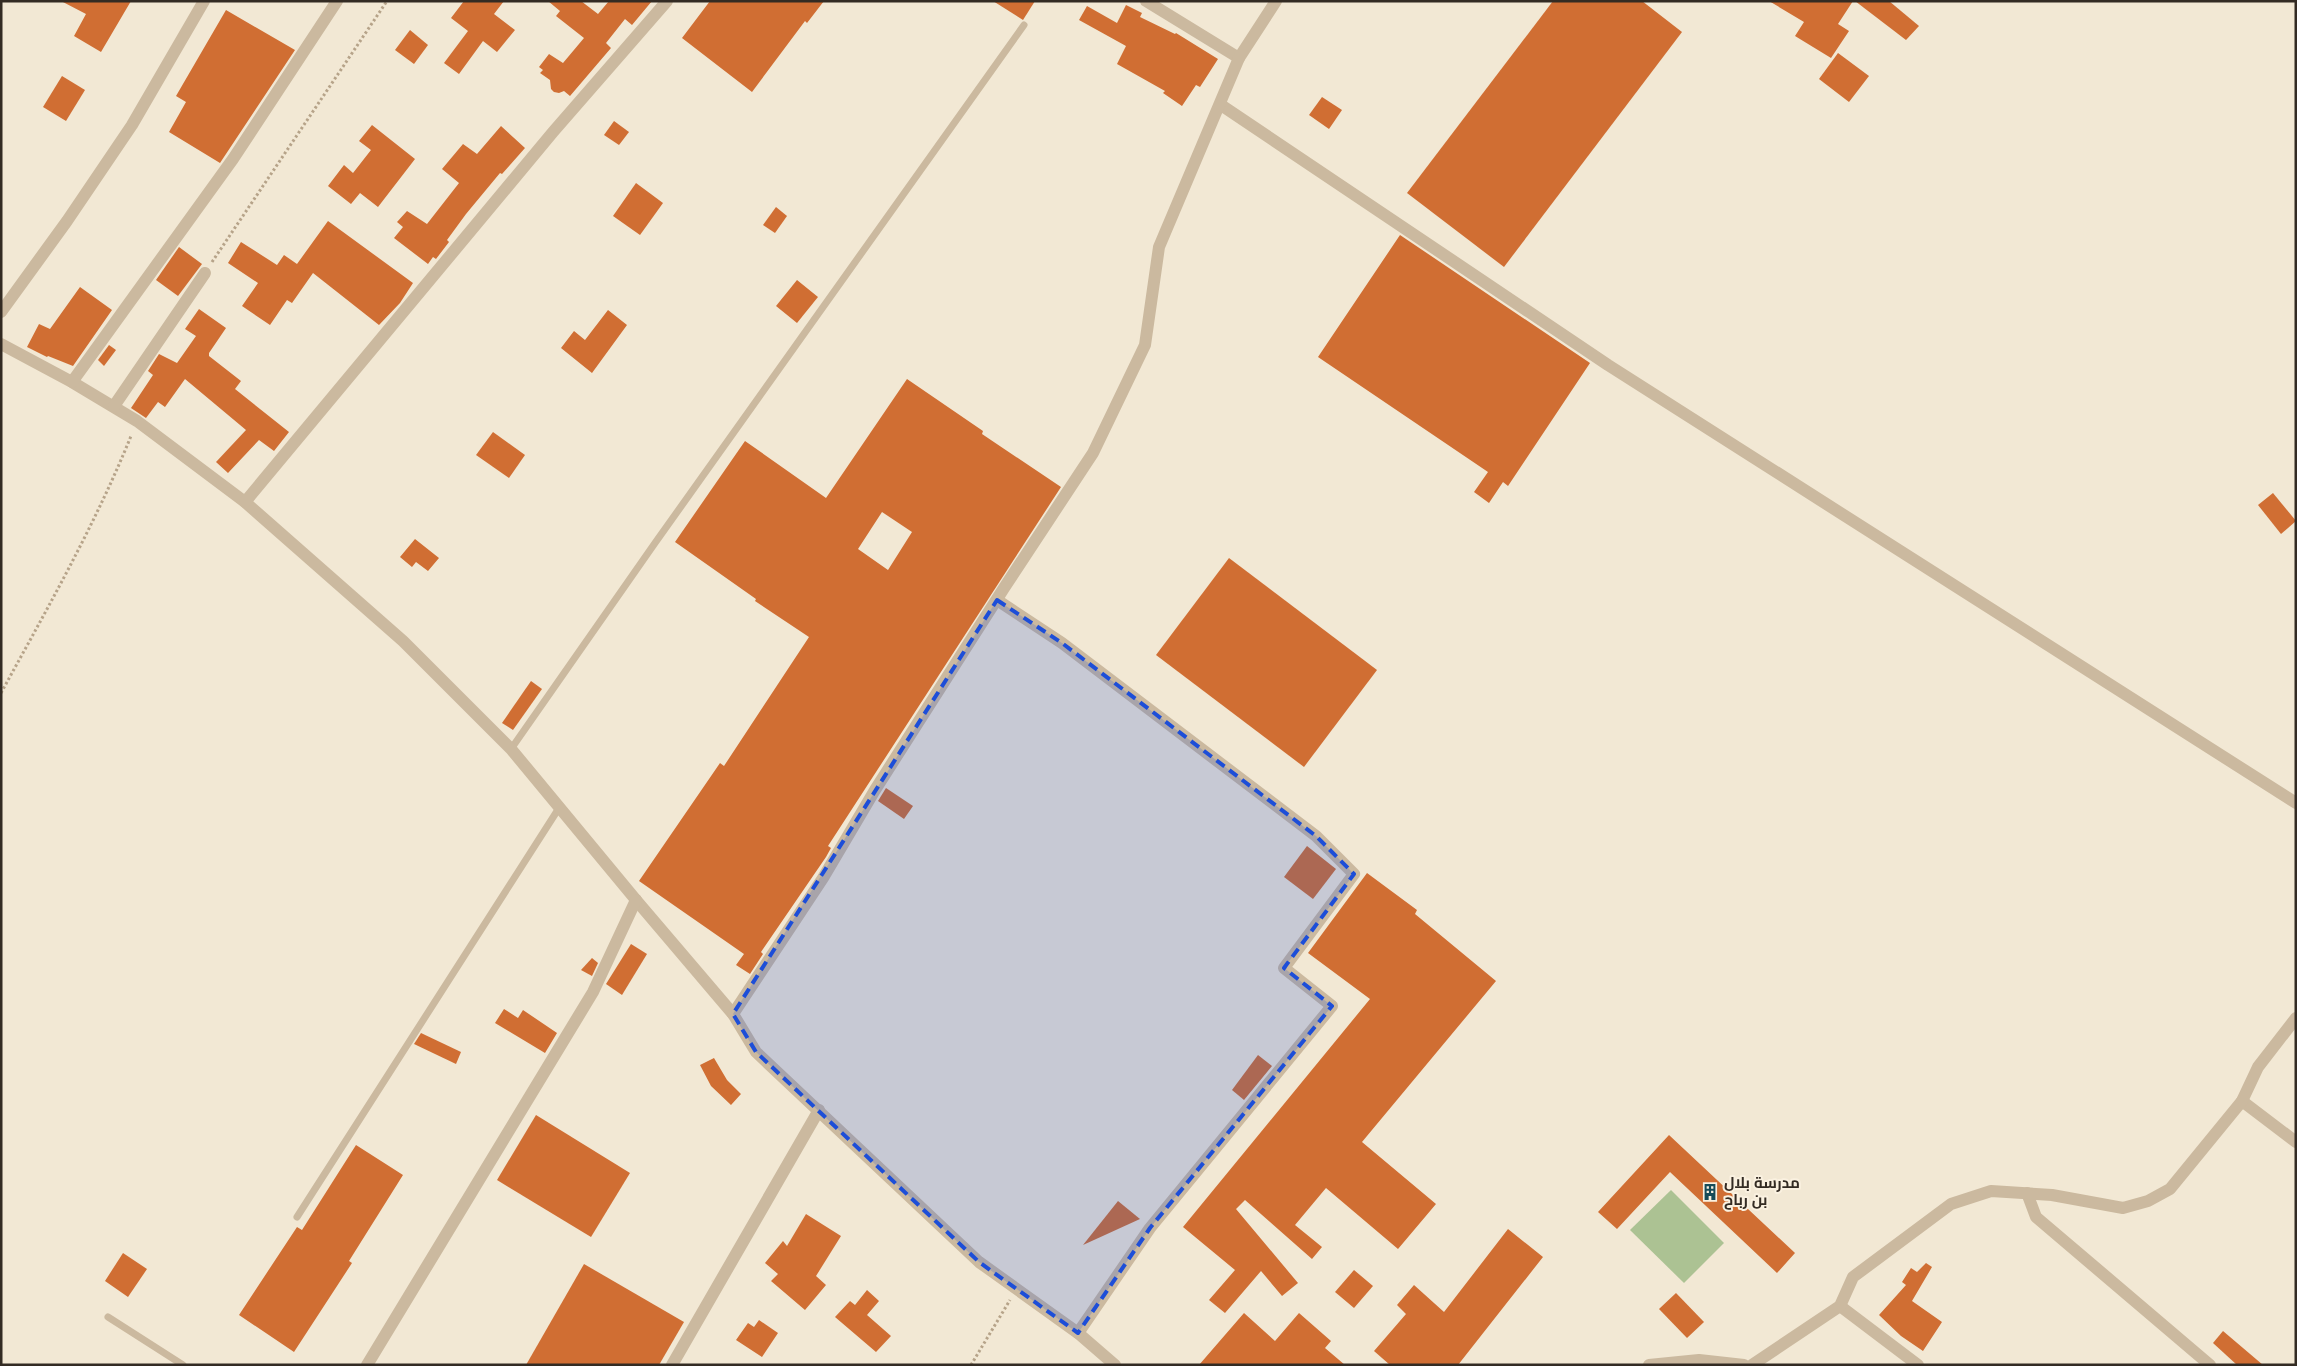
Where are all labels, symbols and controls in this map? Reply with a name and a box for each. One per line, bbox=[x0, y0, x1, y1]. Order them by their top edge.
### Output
place label: مدرسة بلال بن رباح bbox=[1724, 1172, 1800, 1210]
building icon: مدرسة بلال بن رباح bbox=[1700, 1182, 1720, 1202]

